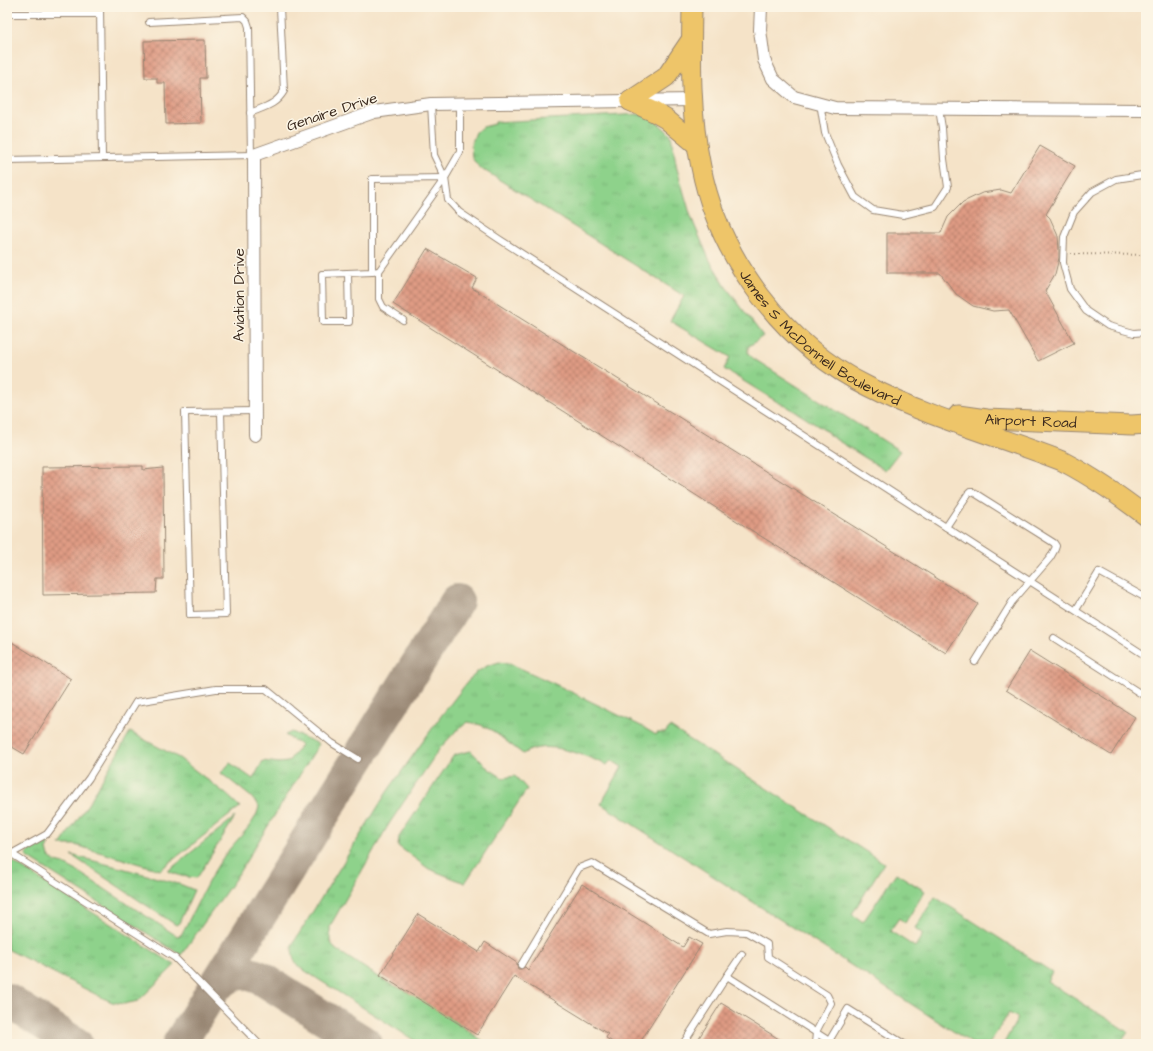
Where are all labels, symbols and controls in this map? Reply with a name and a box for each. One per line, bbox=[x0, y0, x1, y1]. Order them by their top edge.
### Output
street label: Genaire Drive bbox=[284, 87, 380, 137]
street label: Aviation Drive bbox=[229, 248, 250, 342]
street label: James S McDonnell Boulevard bbox=[734, 265, 904, 411]
street label: Airport Road bbox=[984, 408, 1077, 433]

